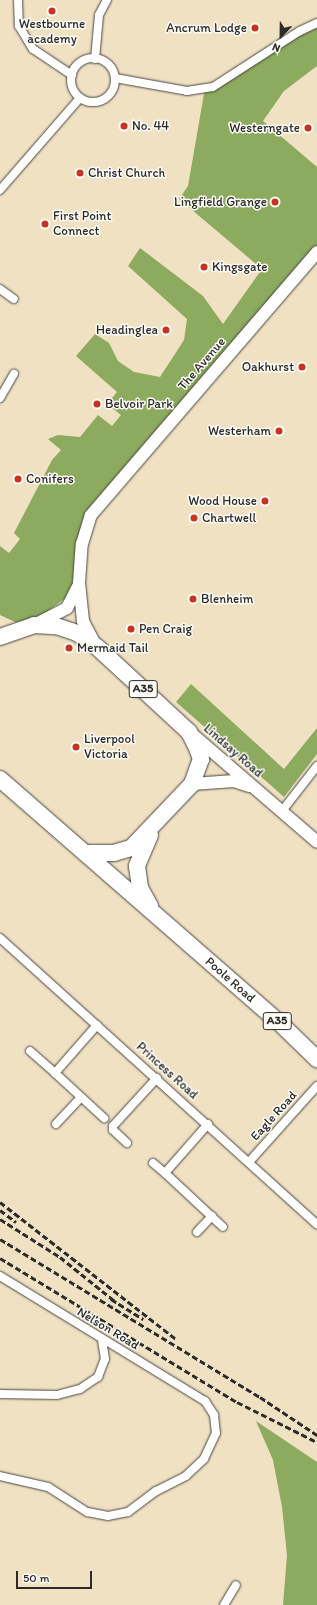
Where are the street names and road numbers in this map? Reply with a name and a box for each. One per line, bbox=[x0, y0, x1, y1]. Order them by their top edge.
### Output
street label: The Avenue bbox=[175, 335, 229, 393]
road number: A35 bbox=[128, 679, 158, 699]
street label: Lindsay Road bbox=[200, 721, 266, 781]
street label: Poole Road bbox=[202, 954, 258, 1006]
road number: A35 bbox=[262, 1011, 292, 1031]
street label: Princess Road bbox=[133, 1039, 201, 1103]
street label: Eagle Road bbox=[248, 1088, 300, 1144]
street label: Nelson Road bbox=[74, 1304, 142, 1354]

